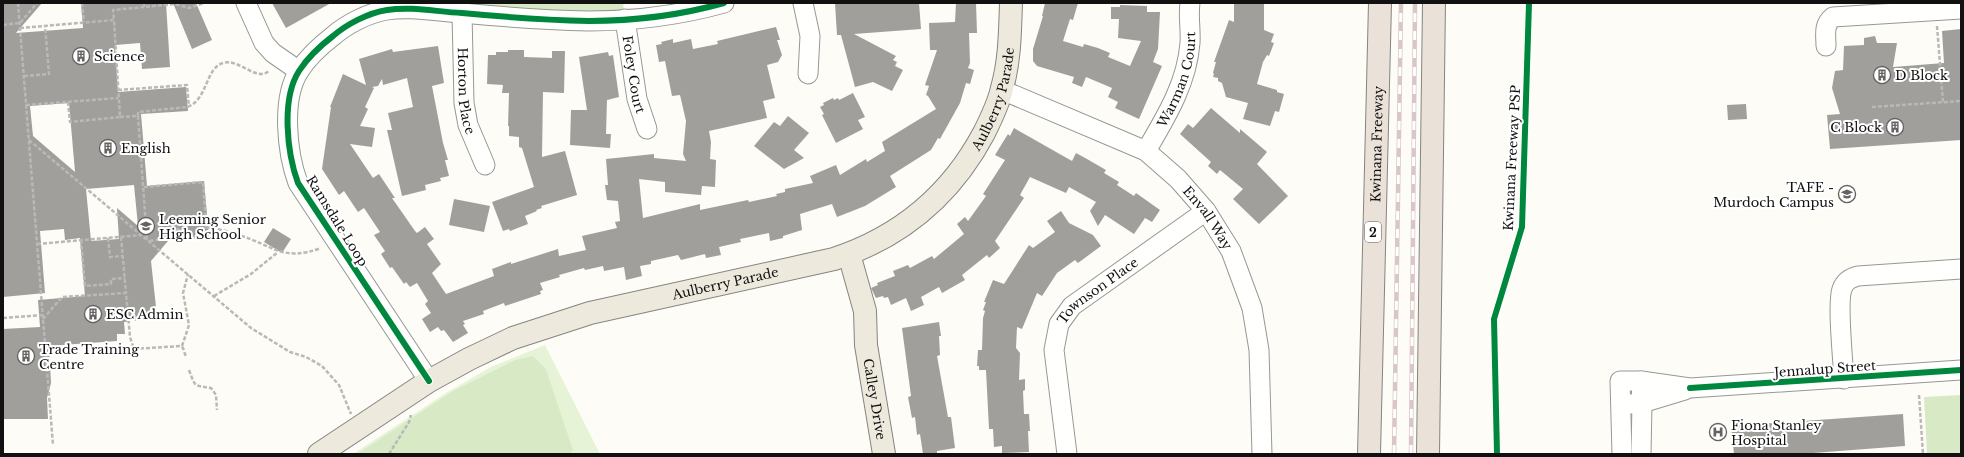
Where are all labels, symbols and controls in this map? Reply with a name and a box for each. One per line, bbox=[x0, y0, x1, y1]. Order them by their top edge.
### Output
street label: Warman Court bbox=[1153, 31, 1199, 131]
street label: Foley Court bbox=[619, 34, 650, 115]
building icon: Science bbox=[71, 46, 91, 66]
street label: Aulberry Parade bbox=[967, 46, 1017, 154]
street label: Horton Place bbox=[454, 47, 479, 137]
place label: Science bbox=[94, 48, 145, 65]
building icon: D Block bbox=[1872, 65, 1892, 85]
place label: D Block bbox=[1895, 67, 1948, 84]
street label: Kwinana Freeway bbox=[1367, 85, 1386, 202]
street label: Kwinana Freeway PSP bbox=[1500, 85, 1524, 231]
building icon: C Block bbox=[1885, 117, 1905, 137]
place label: C Block bbox=[1830, 119, 1882, 136]
building icon: English bbox=[98, 138, 118, 158]
place label: English bbox=[121, 140, 171, 157]
street label: Ramsdale Loop bbox=[302, 172, 372, 270]
place label: TAFE - Murdoch Campus bbox=[1713, 179, 1834, 211]
street label: Envall Way bbox=[1179, 182, 1237, 253]
school or university icon: TAFE - Murdoch Campus bbox=[1837, 184, 1857, 204]
place label: Leeming Senior High School bbox=[159, 211, 267, 243]
school or university icon: Leeming Senior High School bbox=[136, 216, 156, 236]
road number: 2 bbox=[1365, 222, 1381, 242]
street label: Townson Place bbox=[1053, 253, 1141, 327]
street label: Aulberry Parade bbox=[670, 263, 780, 303]
building icon: ESC Admin bbox=[83, 304, 103, 324]
place label: ESC Admin bbox=[106, 306, 183, 323]
place label: Trade Training Centre bbox=[39, 341, 139, 373]
building icon: Trade Training Centre bbox=[16, 346, 36, 366]
street label: Calley Drive bbox=[860, 357, 890, 441]
street label: Jennalup Street bbox=[1772, 357, 1877, 381]
place label: Fiona Stanley Hospital bbox=[1731, 417, 1822, 449]
hospital icon: Fiona Stanley Hospital bbox=[1708, 422, 1728, 442]

